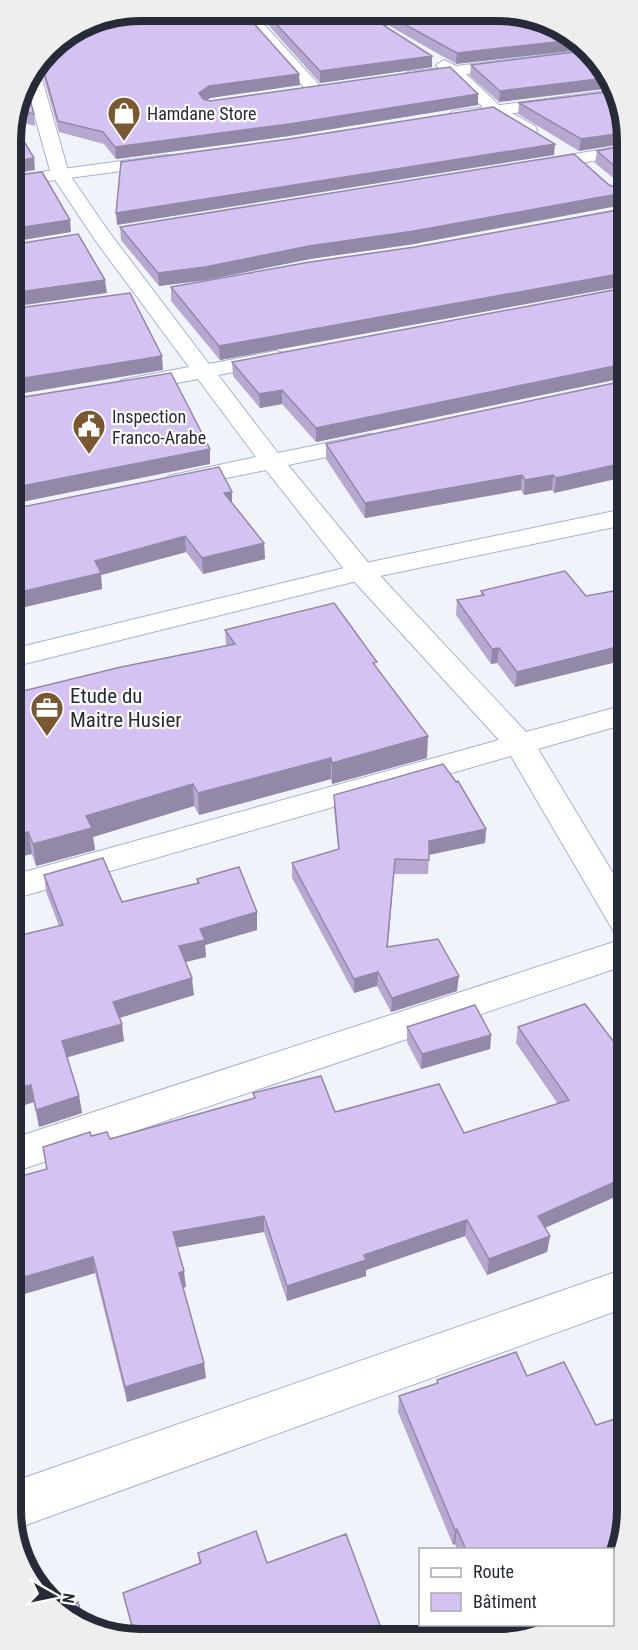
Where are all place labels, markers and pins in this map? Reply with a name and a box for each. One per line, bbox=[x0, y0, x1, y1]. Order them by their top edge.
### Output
shop icon: Hamdane Store bbox=[106, 95, 142, 142]
place label: Hamdane Store bbox=[147, 103, 256, 124]
place label: Inspection Franco-Arabe bbox=[112, 406, 206, 448]
public building icon: Inspection Franco-Arabe bbox=[71, 408, 107, 455]
place label: Etude du Maitre Husier bbox=[70, 684, 182, 732]
office icon: Etude du Maitre Husier bbox=[29, 690, 65, 737]

